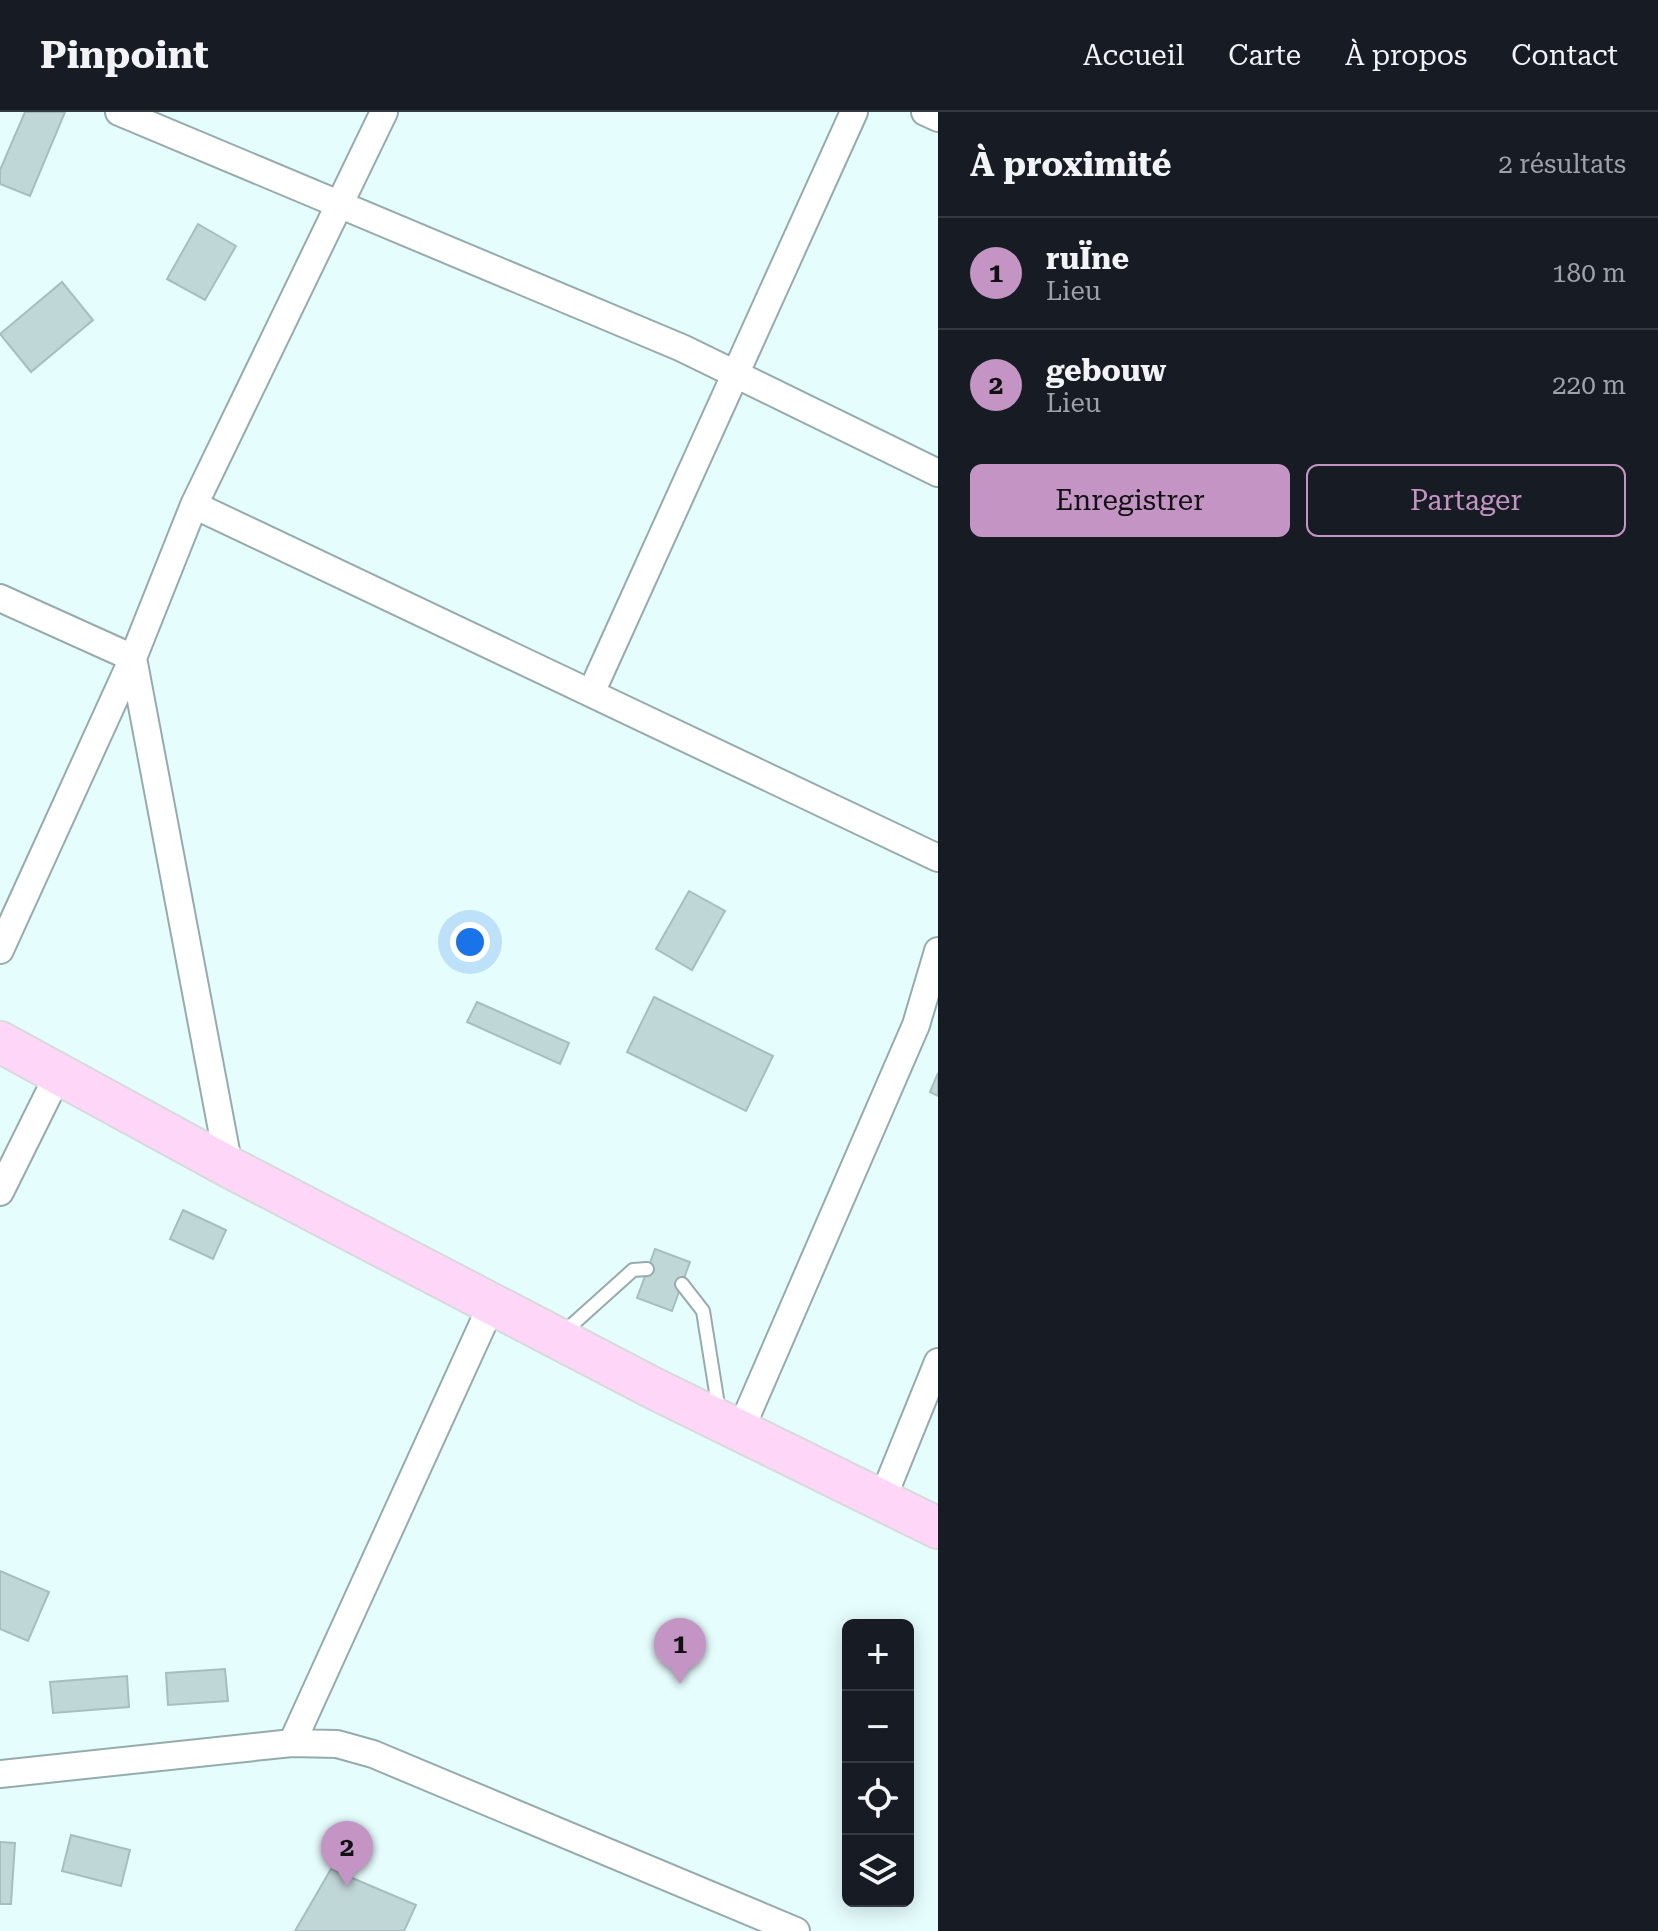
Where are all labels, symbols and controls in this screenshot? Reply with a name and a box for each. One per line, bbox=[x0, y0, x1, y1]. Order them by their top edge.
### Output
text: Pinpoint bbox=[40, 33, 209, 77]
text: Accueil bbox=[1083, 39, 1184, 72]
text: Carte bbox=[1228, 39, 1301, 72]
text: À propos bbox=[1345, 39, 1467, 72]
text: Contact bbox=[1511, 39, 1618, 72]
text: À proximité bbox=[970, 144, 1171, 184]
text: 2 résultats bbox=[1498, 149, 1626, 179]
text: ruÏne bbox=[1046, 241, 1129, 276]
text: 1 bbox=[989, 258, 1003, 288]
text: 180 m bbox=[1552, 258, 1626, 288]
text: Lieu bbox=[1046, 276, 1101, 306]
text: gebouw bbox=[1046, 353, 1166, 388]
text: 2 bbox=[989, 370, 1003, 400]
text: 220 m bbox=[1552, 370, 1626, 400]
text: Lieu bbox=[1046, 388, 1101, 418]
button: Enregistrer bbox=[970, 464, 1290, 537]
button: Partager bbox=[1306, 464, 1626, 537]
your location bbox=[450, 922, 490, 962]
pin: 1 bbox=[654, 1618, 706, 1684]
map controls bbox=[842, 1619, 914, 1907]
button: + bbox=[842, 1619, 914, 1691]
button: − bbox=[842, 1691, 914, 1763]
button: locate bbox=[842, 1763, 914, 1835]
pin: 2 bbox=[321, 1821, 373, 1887]
button: layers bbox=[842, 1835, 914, 1907]

